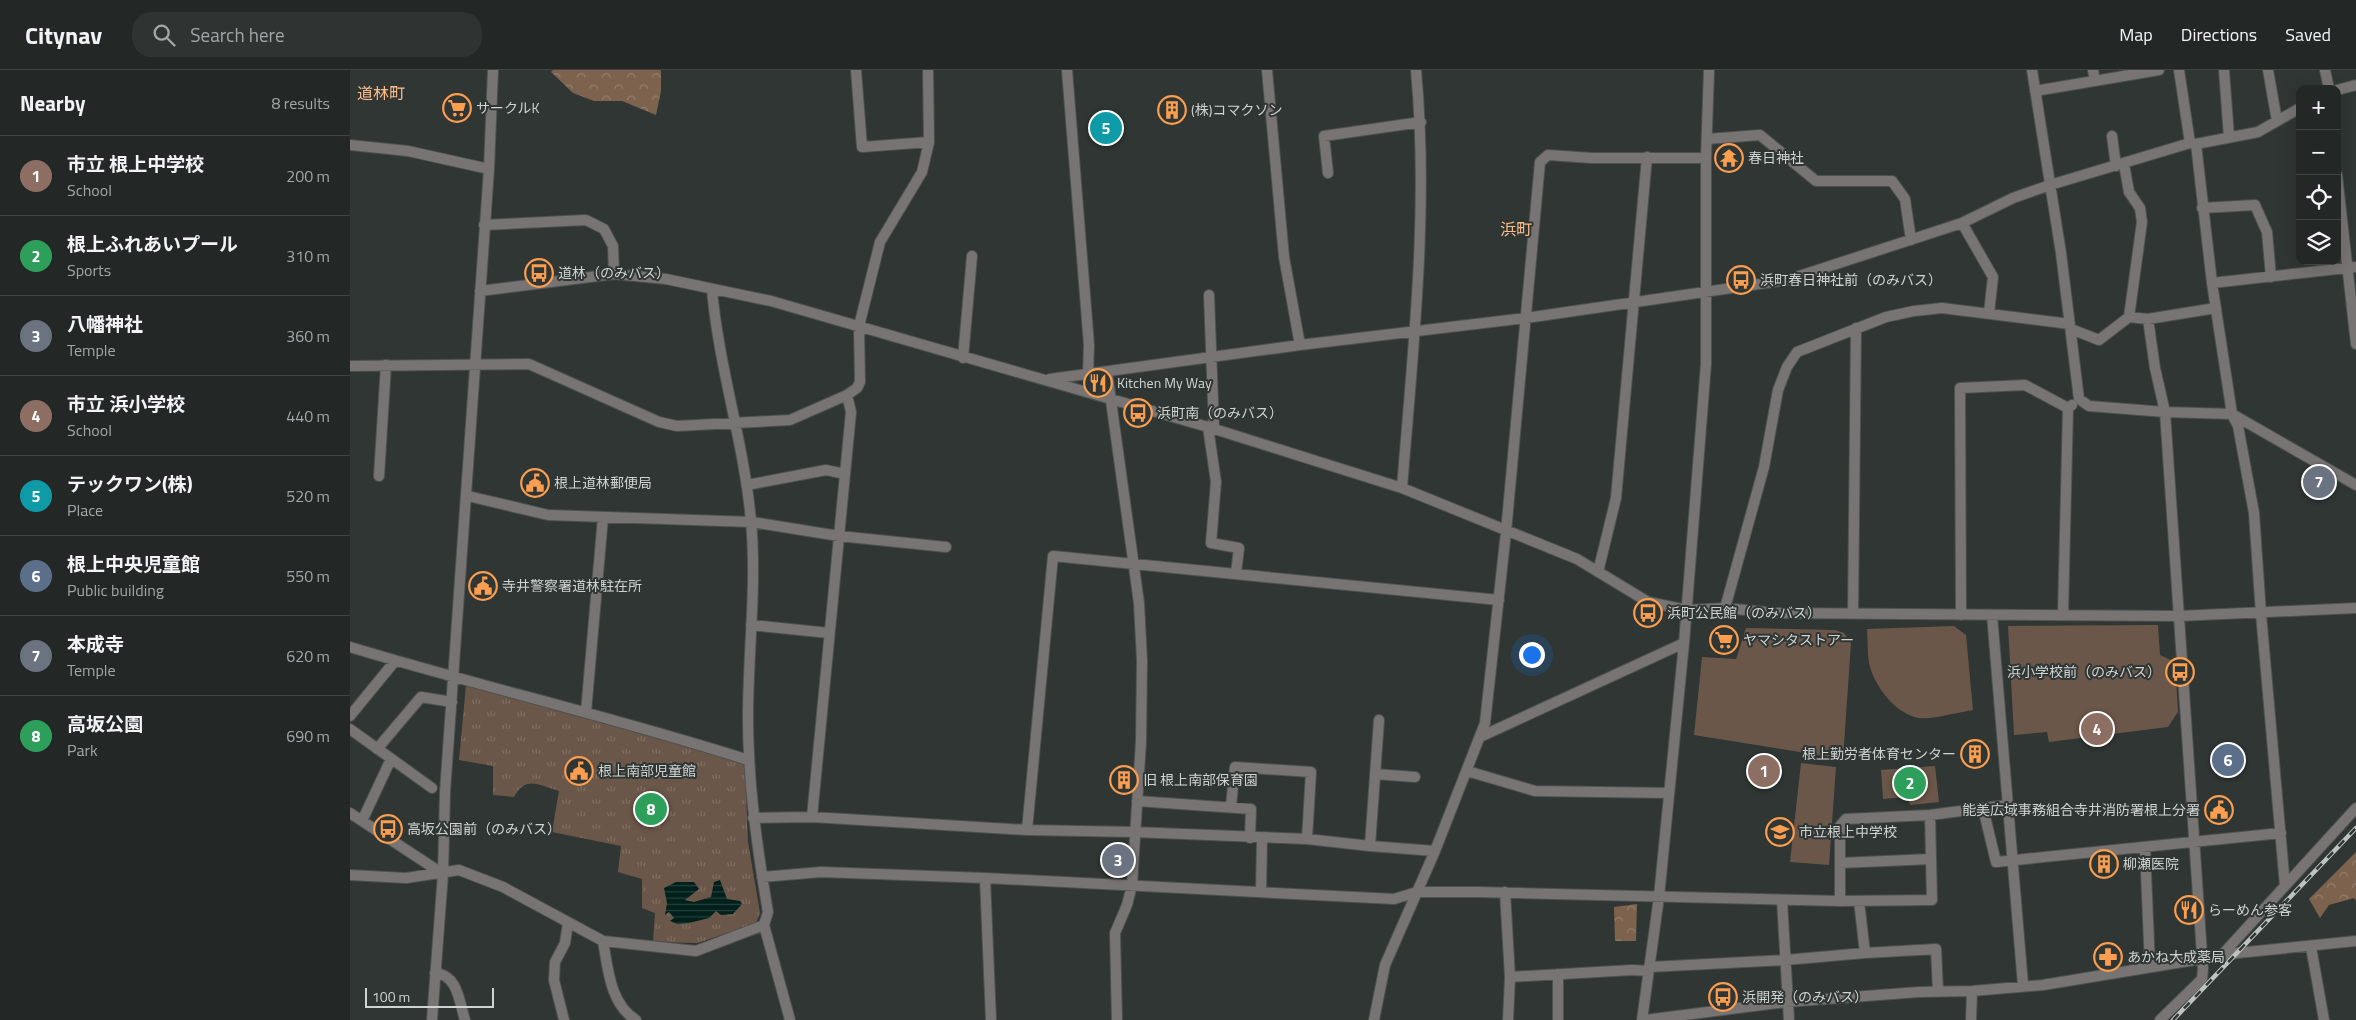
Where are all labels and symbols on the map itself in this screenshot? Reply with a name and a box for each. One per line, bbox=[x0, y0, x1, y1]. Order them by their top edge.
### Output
district label: 道林町 bbox=[357, 81, 405, 105]
supermarket icon: サークルK bbox=[442, 93, 472, 123]
building icon: (株)コマクソン bbox=[1157, 95, 1187, 125]
place label: サークルK bbox=[476, 97, 540, 118]
place label: (株)コマクソン bbox=[1191, 99, 1282, 120]
pin: 5 bbox=[1090, 109, 1122, 147]
temple icon: 春日神社 bbox=[1714, 143, 1744, 173]
place label: 春日神社 bbox=[1748, 147, 1804, 168]
district label: 浜町 bbox=[1500, 217, 1532, 241]
bus stop icon: 道林（のみバス） bbox=[524, 258, 554, 288]
place label: 道林（のみバス） bbox=[558, 262, 670, 283]
bus stop icon: 浜町春日神社前（のみバス） bbox=[1726, 265, 1756, 295]
place label: 浜町春日神社前（のみバス） bbox=[1760, 269, 1942, 290]
restaurant icon: Kitchen My Way bbox=[1083, 368, 1113, 398]
place label: Kitchen My Way bbox=[1117, 372, 1212, 393]
bus stop icon: 浜町南（のみバス） bbox=[1123, 398, 1153, 428]
place label: 浜町南（のみバス） bbox=[1157, 402, 1283, 423]
pin: 7 bbox=[2303, 463, 2335, 501]
public building icon: 根上道林郵便局 bbox=[520, 468, 550, 498]
place label: 根上道林郵便局 bbox=[554, 472, 652, 493]
public building icon: 寺井警察署道林駐在所 bbox=[468, 571, 498, 601]
place label: 寺井警察署道林駐在所 bbox=[502, 575, 642, 596]
bus stop icon: 浜町公民館（のみバス） bbox=[1633, 598, 1663, 628]
place label: 浜町公民館（のみバス） bbox=[1667, 602, 1821, 623]
supermarket icon: ヤマシタストアー bbox=[1709, 625, 1739, 655]
place label: ヤマシタストアー bbox=[1743, 629, 1854, 650]
your location bbox=[1519, 642, 1545, 668]
bus stop icon: 浜小学校前（のみバス） bbox=[2165, 657, 2195, 687]
place label: 浜小学校前（のみバス） bbox=[2007, 661, 2161, 682]
pin: 4 bbox=[2081, 710, 2113, 748]
building icon: 根上勤労者体育センター bbox=[1960, 739, 1990, 769]
pin: 6 bbox=[2212, 741, 2244, 779]
place label: 根上勤労者体育センター bbox=[1802, 743, 1956, 764]
pin: 1 bbox=[1748, 752, 1780, 790]
public building icon: 根上南部児童館 bbox=[564, 756, 594, 786]
place label: 根上南部児童館 bbox=[598, 760, 696, 781]
pin: 2 bbox=[1894, 764, 1926, 802]
building icon: 旧 根上南部保育園 bbox=[1109, 765, 1139, 795]
place label: 旧 根上南部保育園 bbox=[1143, 769, 1258, 790]
pin: 8 bbox=[635, 790, 667, 828]
public building icon: 能美広域事務組合寺井消防署根上分署 bbox=[2204, 795, 2234, 825]
place label: 能美広域事務組合寺井消防署根上分署 bbox=[1962, 799, 2200, 820]
bus stop icon: 高坂公園前（のみバス） bbox=[373, 814, 403, 844]
school or university icon: 市立根上中学校 bbox=[1765, 817, 1795, 847]
place label: 高坂公園前（のみバス） bbox=[407, 818, 561, 839]
place label: 市立根上中学校 bbox=[1799, 821, 1897, 842]
pin: 3 bbox=[1102, 841, 1134, 879]
building icon: 柳瀬医院 bbox=[2089, 849, 2119, 879]
place label: 柳瀬医院 bbox=[2123, 853, 2179, 874]
restaurant icon: らーめん参客 bbox=[2174, 895, 2204, 925]
place label: らーめん参客 bbox=[2208, 899, 2292, 920]
pharmacy icon: あかね大成薬局 bbox=[2093, 942, 2123, 972]
place label: あかね大成薬局 bbox=[2127, 946, 2225, 967]
bus stop icon: 浜開発（のみバス） bbox=[1708, 982, 1738, 1012]
scale bar bbox=[365, 985, 494, 1008]
place label: 浜開発（のみバス） bbox=[1742, 986, 1868, 1007]

